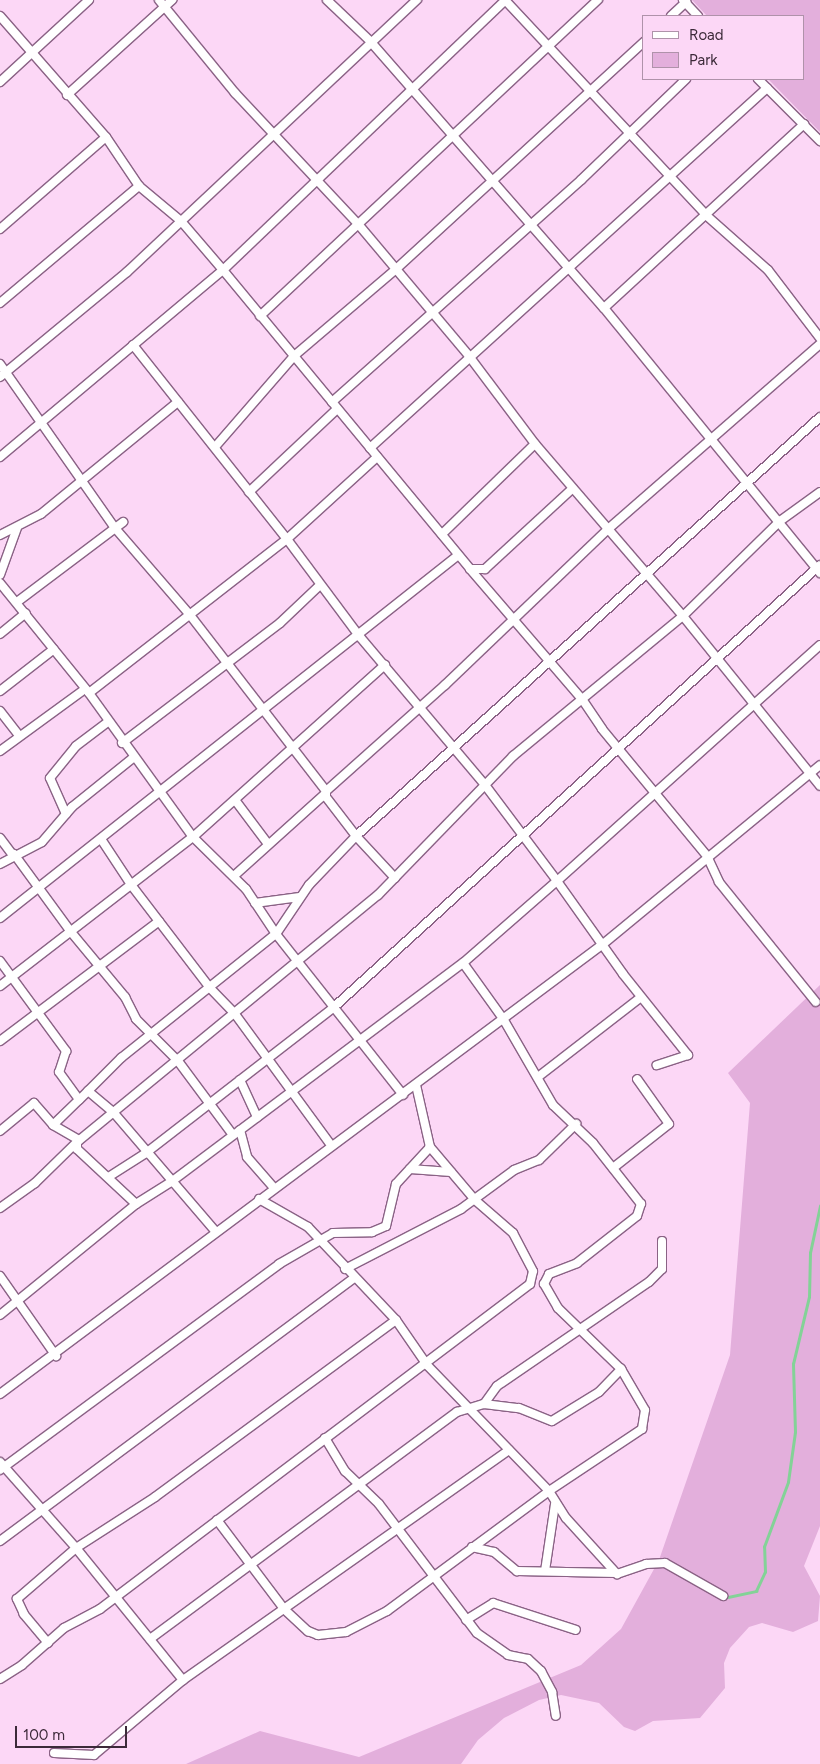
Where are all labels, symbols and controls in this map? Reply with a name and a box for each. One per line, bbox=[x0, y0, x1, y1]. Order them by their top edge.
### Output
legend bbox=[642, 15, 805, 80]
text: Road bbox=[689, 26, 724, 44]
text: Park bbox=[689, 51, 718, 69]
scale bar bbox=[18, 1716, 130, 1748]
text: 100 m bbox=[23, 1726, 65, 1744]

